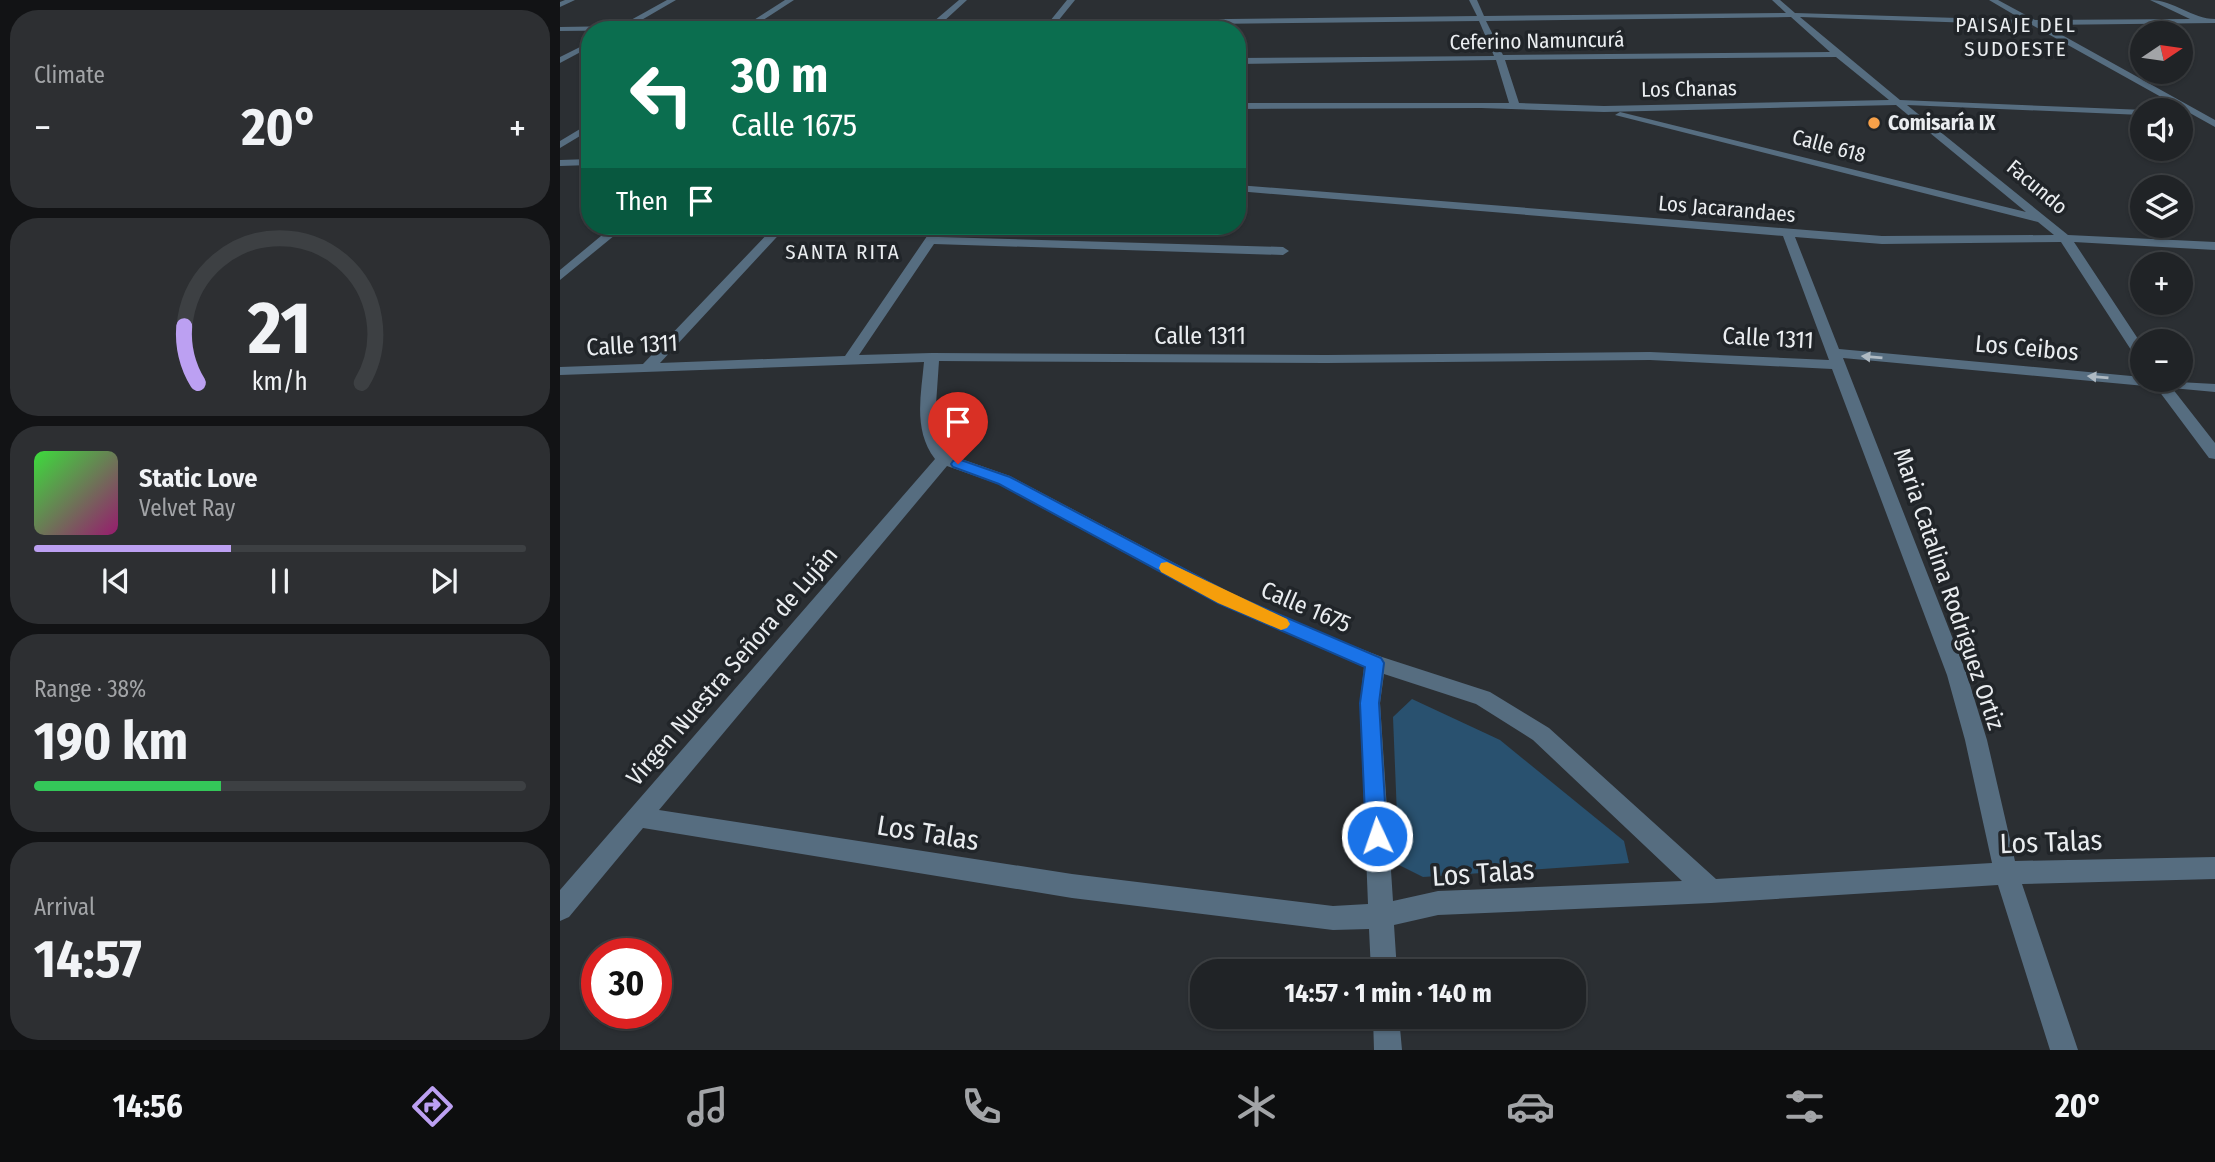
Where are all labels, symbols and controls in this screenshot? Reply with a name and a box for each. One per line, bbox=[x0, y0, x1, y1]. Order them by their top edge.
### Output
district label: PAISAJE DEL SUDOESTE bbox=[1955, 12, 2077, 62]
north arrow bbox=[2130, 21, 2193, 84]
map controls bbox=[2130, 21, 2193, 392]
street label: Ceferino Namuncurá bbox=[1449, 26, 1625, 56]
text: 30 m bbox=[731, 46, 829, 105]
icon: left bbox=[616, 49, 707, 140]
text: Climate bbox=[34, 61, 105, 89]
street label: Los Chanas bbox=[1641, 75, 1737, 103]
text: 20° bbox=[242, 96, 318, 159]
button: sound bbox=[2130, 98, 2193, 161]
text: − bbox=[34, 105, 51, 151]
text: + bbox=[509, 105, 526, 151]
text: Calle 1675 bbox=[731, 106, 857, 144]
place label: Comisaría IX bbox=[1888, 110, 1996, 136]
marker: Comisaría IX bbox=[1866, 115, 1882, 131]
street label: Calle 618 bbox=[1789, 124, 1869, 168]
street label: Facundo bbox=[2001, 154, 2073, 220]
button: layers bbox=[2130, 175, 2193, 238]
icon: arrive bbox=[682, 182, 720, 220]
text: Then bbox=[616, 186, 668, 217]
street label: Los Jacarandaes bbox=[1657, 190, 1797, 228]
district label: SANTA RITA bbox=[785, 239, 901, 265]
button: + bbox=[2130, 252, 2193, 315]
text: 21 bbox=[247, 285, 312, 372]
street label: Calle 1311 bbox=[1154, 322, 1246, 350]
street label: Calle 1311 bbox=[1722, 322, 1814, 354]
street label: Calle 1311 bbox=[586, 329, 678, 361]
button: − bbox=[2130, 329, 2193, 392]
street label: Los Ceibos bbox=[1974, 330, 2080, 366]
one-way arrow bbox=[1860, 351, 1882, 362]
text: km/h bbox=[252, 367, 308, 397]
one-way arrow bbox=[2087, 371, 2109, 382]
pin bbox=[928, 392, 988, 464]
icon: arrive bbox=[939, 403, 977, 441]
street label: Maria Catalina Rodriguez Ortiz bbox=[1888, 445, 2010, 733]
text: Static Love bbox=[139, 463, 257, 494]
text: Velvet Ray bbox=[139, 494, 235, 522]
street label: Virgen Nuestra Señora de Luján bbox=[621, 541, 843, 791]
icon: previous bbox=[97, 562, 135, 600]
icon: pause bbox=[261, 562, 299, 600]
icon: next bbox=[425, 562, 463, 600]
street label: Calle 1675 bbox=[1257, 576, 1355, 638]
text: Range · 38% bbox=[34, 675, 146, 703]
text: 190 km bbox=[34, 710, 188, 773]
position arrow bbox=[1340, 799, 1414, 873]
street label: Los Talas bbox=[875, 809, 981, 857]
street label: Los Talas bbox=[1999, 824, 2103, 860]
street label: Los Talas bbox=[1431, 853, 1535, 893]
text: Arrival bbox=[34, 893, 95, 921]
text: 14:57 bbox=[34, 928, 142, 991]
speed limit sign: 30 bbox=[581, 938, 672, 1029]
text: 14:57 · 1 min · 140 m bbox=[1284, 978, 1492, 1009]
icon: directions bbox=[408, 1082, 457, 1131]
icon: music bbox=[683, 1082, 732, 1131]
icon: phone bbox=[957, 1082, 1006, 1131]
icon: climate bbox=[1232, 1082, 1281, 1131]
icon: car bbox=[1506, 1082, 1555, 1131]
icon: filters bbox=[1780, 1082, 1829, 1131]
text: 14:56 bbox=[113, 1087, 183, 1125]
text: 20° bbox=[2055, 1087, 2102, 1125]

